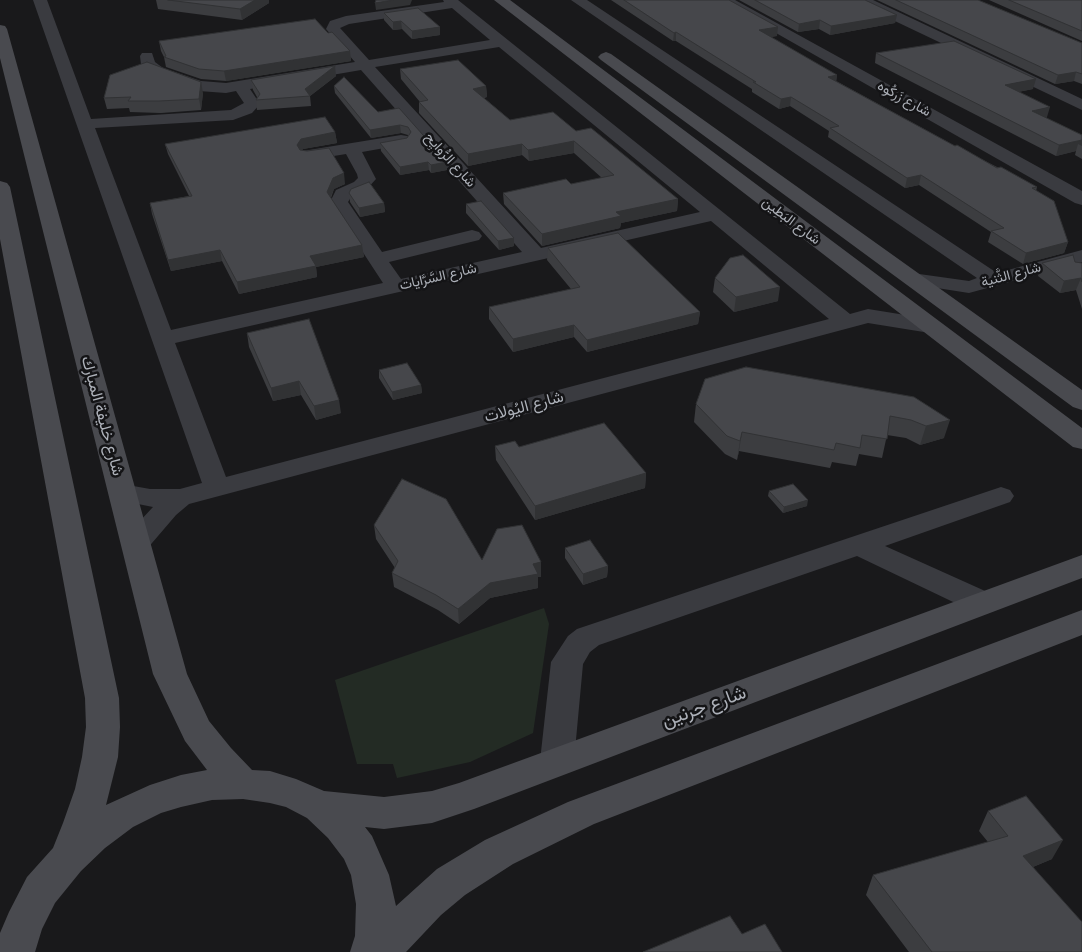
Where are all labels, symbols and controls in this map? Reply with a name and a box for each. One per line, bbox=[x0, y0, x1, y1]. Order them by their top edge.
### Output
street label: شارع زَركُوه bbox=[874, 77, 934, 121]
street label: شارع الرُّوايِح bbox=[421, 129, 479, 191]
street label: شارع البَطِين bbox=[759, 194, 823, 248]
street label: شارع الثَّنية bbox=[979, 259, 1043, 291]
street label: شارع السَّرَّايات bbox=[398, 260, 478, 294]
street label: شارع خليفة المبارك bbox=[77, 354, 127, 478]
street label: شارع اليُولات bbox=[482, 387, 566, 427]
street label: شارع جرنين bbox=[659, 681, 749, 733]

